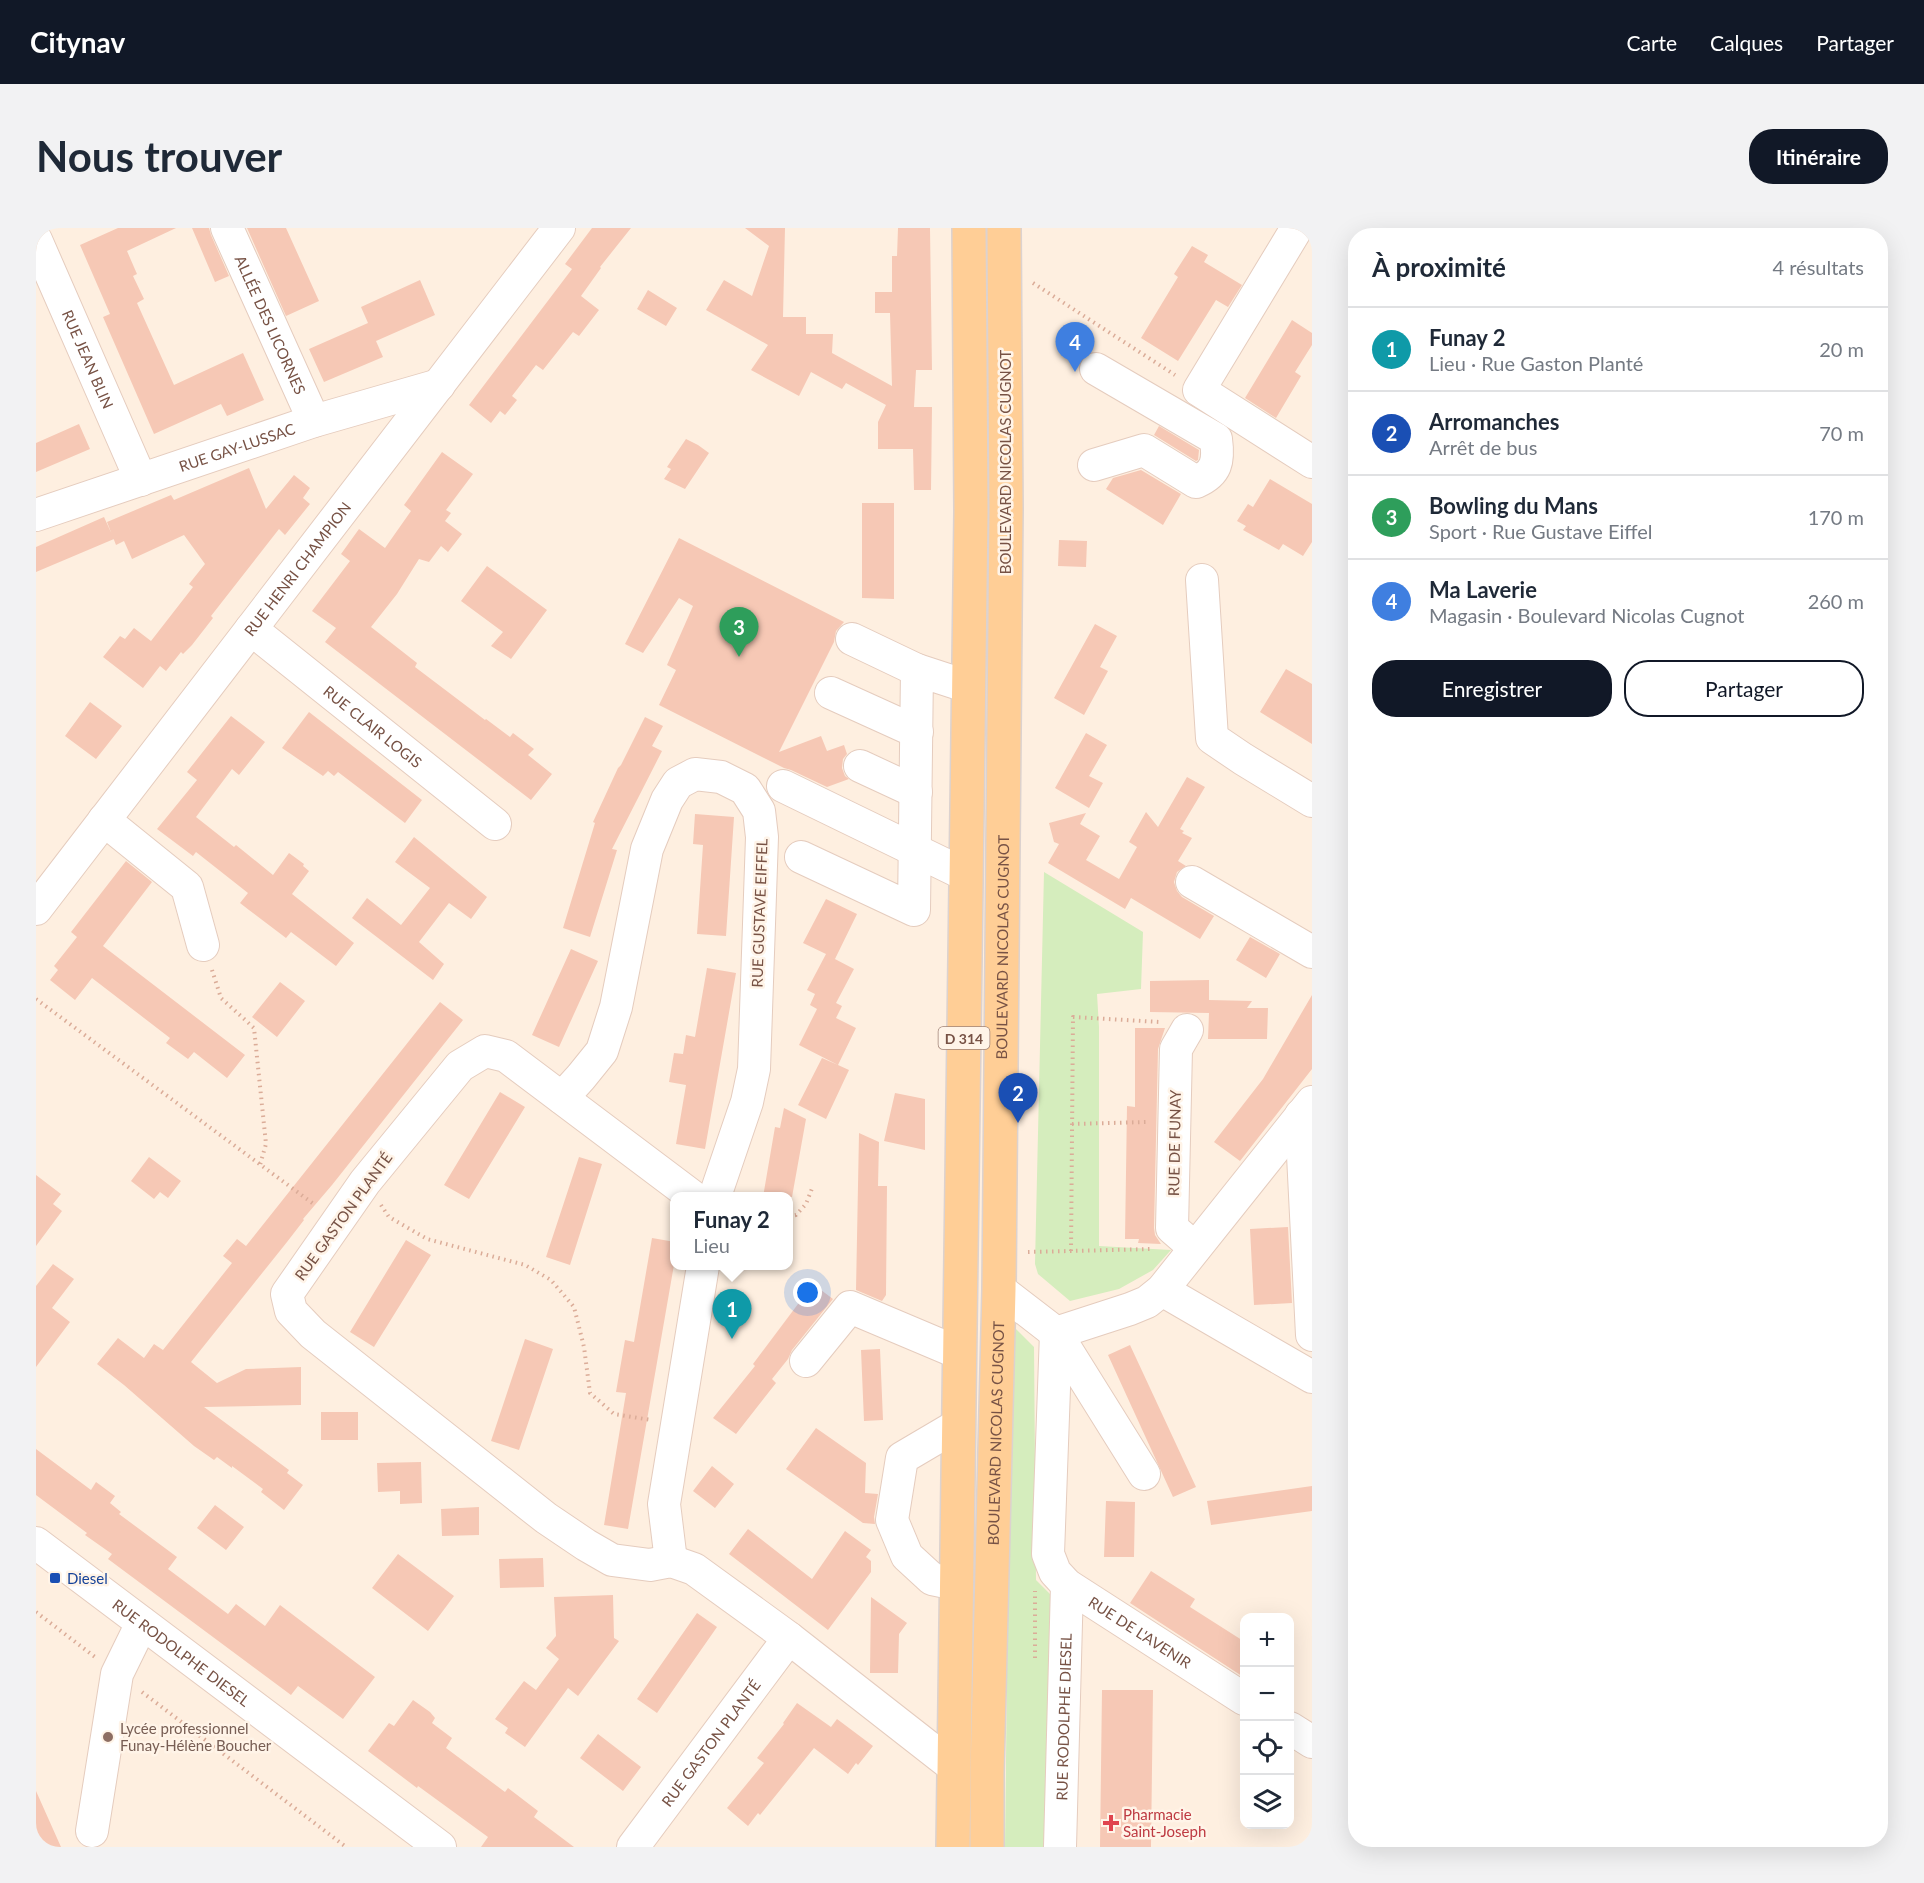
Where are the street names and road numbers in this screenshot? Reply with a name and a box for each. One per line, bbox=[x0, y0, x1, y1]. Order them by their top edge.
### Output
street label: ALLÉE DES LICORNES bbox=[231, 252, 310, 397]
street label: RUE JEAN BLIN bbox=[59, 307, 118, 411]
street label: BOULEVARD NICOLAS CUGNOT bbox=[996, 350, 1014, 574]
street label: RUE GAY-LUSSAC bbox=[177, 419, 297, 475]
street label: RUE HENRI CHAMPION bbox=[240, 498, 354, 639]
street label: RUE CLAIR LOGIS bbox=[320, 682, 426, 771]
street label: BOULEVARD NICOLAS CUGNOT bbox=[992, 835, 1012, 1060]
street label: RUE GUSTAVE EIFFEL bbox=[747, 838, 771, 988]
road number: D 314 bbox=[938, 1027, 990, 1049]
street label: RUE DE FUNAY bbox=[1164, 1089, 1184, 1196]
street label: RUE GASTON PLANTÉ bbox=[291, 1149, 395, 1283]
street label: BOULEVARD NICOLAS CUGNOT bbox=[984, 1321, 1007, 1546]
street label: RUE DE L'AVENIR bbox=[1085, 1592, 1195, 1672]
street label: RUE RODOLPHE DIESEL bbox=[109, 1595, 254, 1710]
street label: RUE RODOLPHE DIESEL bbox=[1052, 1633, 1075, 1801]
street label: RUE GASTON PLANTÉ bbox=[658, 1676, 764, 1810]

